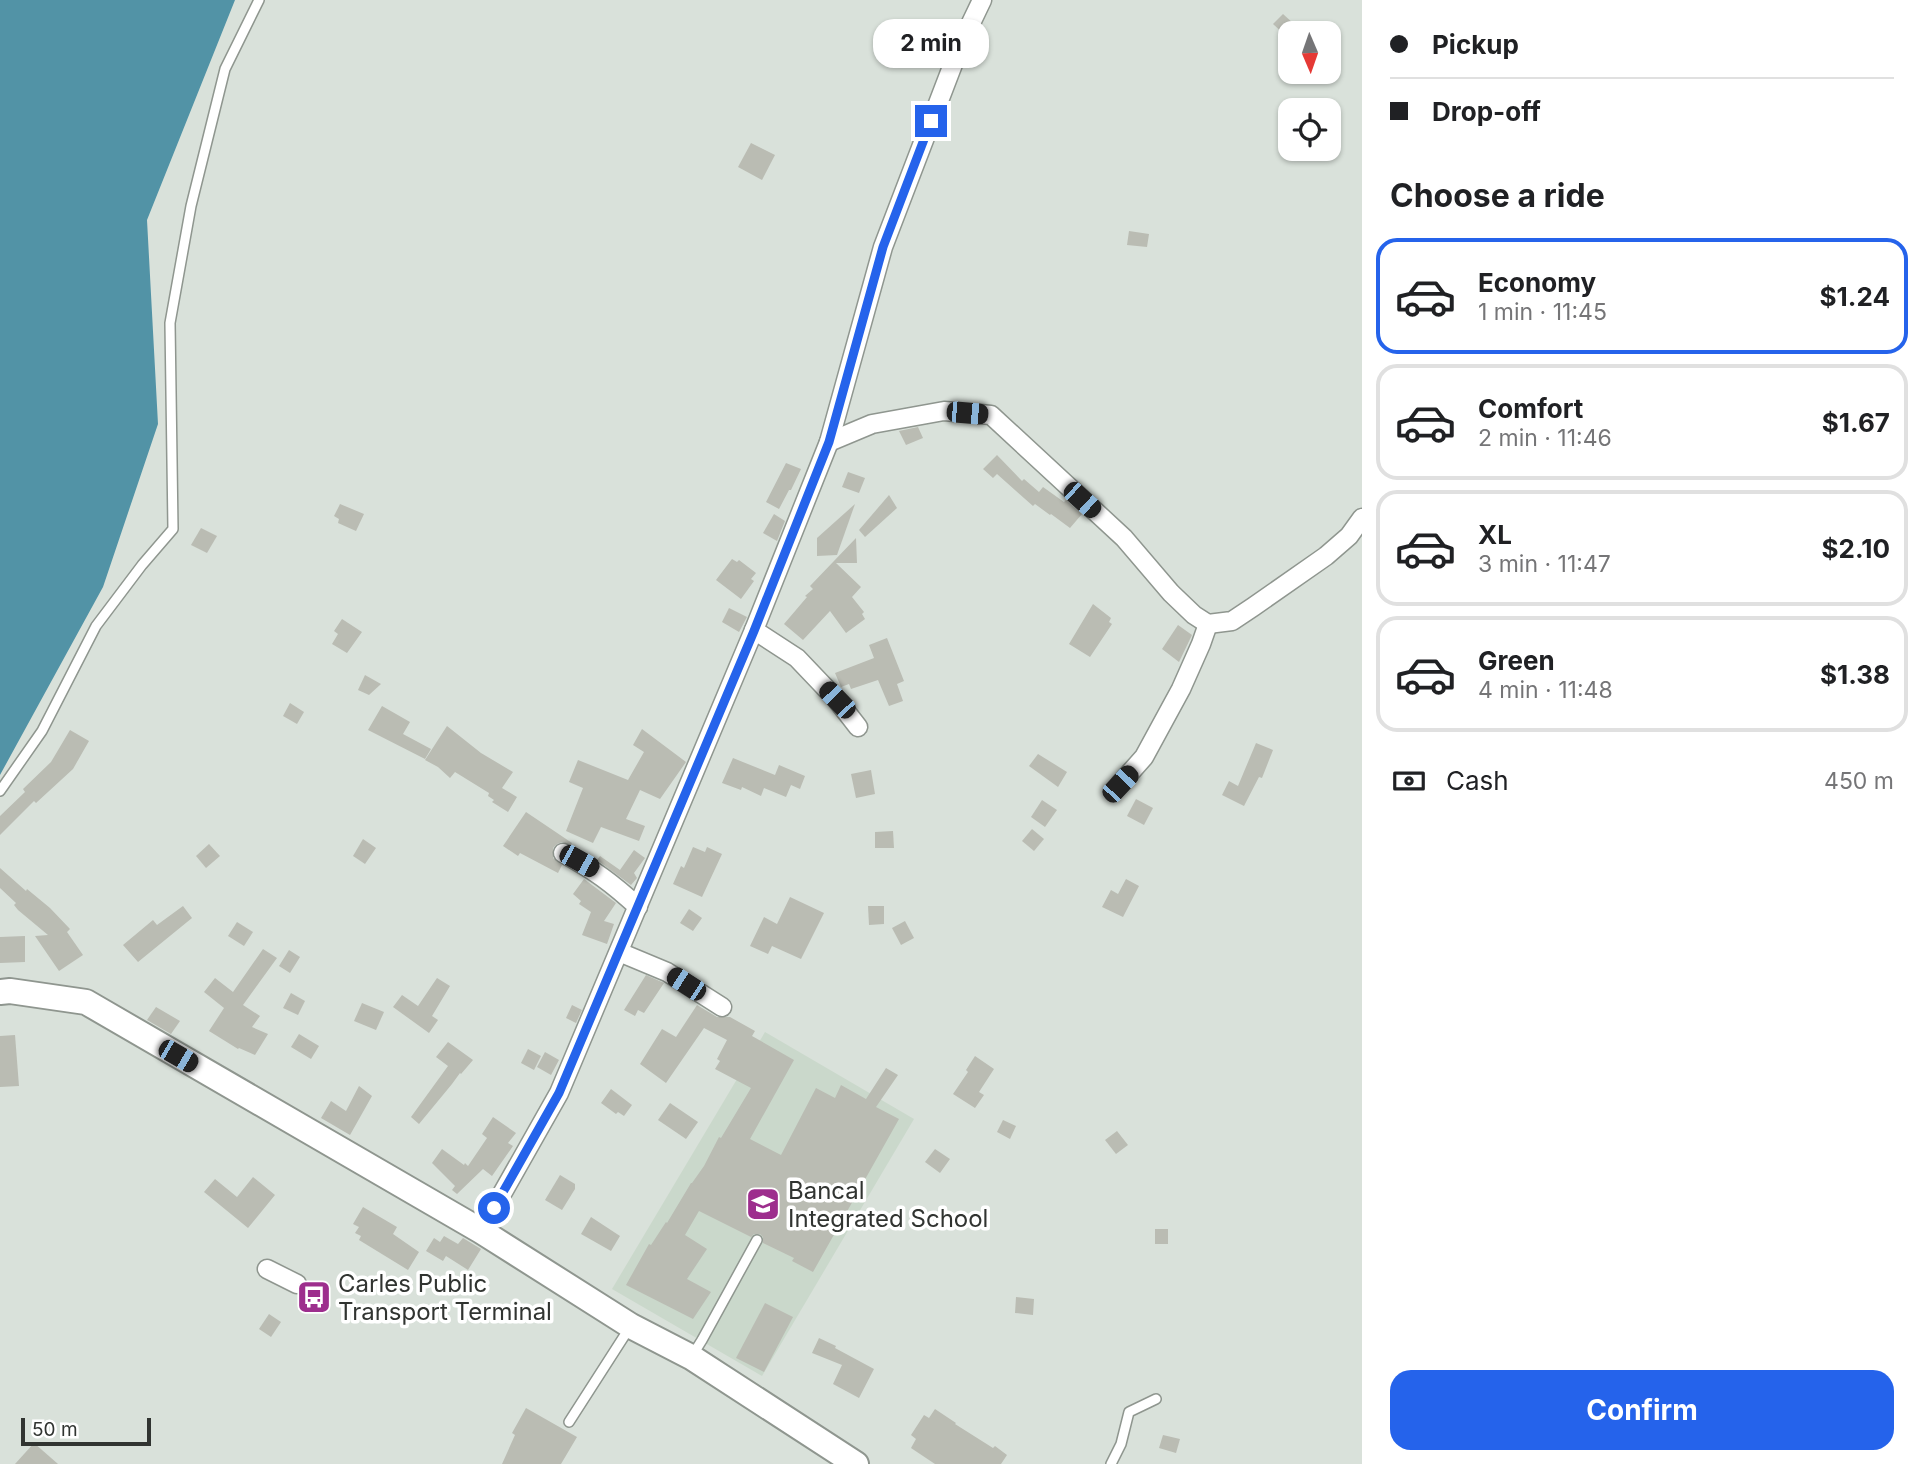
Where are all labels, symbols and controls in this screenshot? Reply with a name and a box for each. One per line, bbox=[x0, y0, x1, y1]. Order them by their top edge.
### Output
callout: 2 min bbox=[873, 19, 989, 68]
north arrow bbox=[1278, 21, 1340, 84]
map controls bbox=[1278, 21, 1341, 161]
text: 2 min bbox=[900, 29, 962, 57]
text: Pickup bbox=[1432, 29, 1519, 60]
text: Drop-off bbox=[1432, 96, 1541, 127]
button: locate bbox=[1278, 98, 1341, 161]
route end bbox=[915, 105, 947, 137]
text: Choose a ride bbox=[1390, 176, 1605, 215]
icon: car bbox=[1394, 265, 1457, 328]
text: Economy bbox=[1478, 267, 1596, 298]
text: $1.24 bbox=[1820, 281, 1890, 312]
text: 1 min · 11:45 bbox=[1478, 298, 1607, 326]
icon: car bbox=[1394, 391, 1457, 454]
text: Comfort bbox=[1478, 393, 1583, 424]
car bbox=[946, 401, 989, 425]
text: $1.67 bbox=[1822, 407, 1890, 438]
text: 2 min · 11:46 bbox=[1478, 424, 1612, 452]
car bbox=[1060, 478, 1105, 522]
icon: car bbox=[1394, 517, 1457, 580]
text: XL bbox=[1478, 519, 1512, 550]
text: $2.10 bbox=[1822, 533, 1890, 564]
text: 3 min · 11:47 bbox=[1478, 550, 1611, 578]
icon: car bbox=[1394, 643, 1457, 706]
text: Green bbox=[1478, 645, 1555, 676]
text: $1.38 bbox=[1820, 659, 1890, 690]
text: 4 min · 11:48 bbox=[1478, 676, 1613, 704]
car bbox=[815, 678, 860, 722]
car bbox=[1098, 761, 1143, 807]
icon: cash bbox=[1390, 762, 1428, 800]
text: Cash bbox=[1446, 765, 1509, 796]
text: 450 m bbox=[1824, 767, 1894, 795]
car bbox=[556, 842, 603, 880]
car bbox=[663, 964, 710, 1004]
car bbox=[155, 1036, 202, 1076]
place label: Bancal Integrated School bbox=[788, 1176, 988, 1233]
school or university icon: Bancal Integrated School bbox=[744, 1185, 782, 1223]
route start bbox=[478, 1192, 510, 1224]
place label: Carles Public Transport Terminal bbox=[338, 1269, 552, 1326]
bus stop icon: Carles Public Transport Terminal bbox=[295, 1278, 333, 1316]
button: Confirm bbox=[1390, 1370, 1894, 1450]
scale bar bbox=[21, 1415, 150, 1447]
text: 50 m bbox=[32, 1418, 78, 1441]

